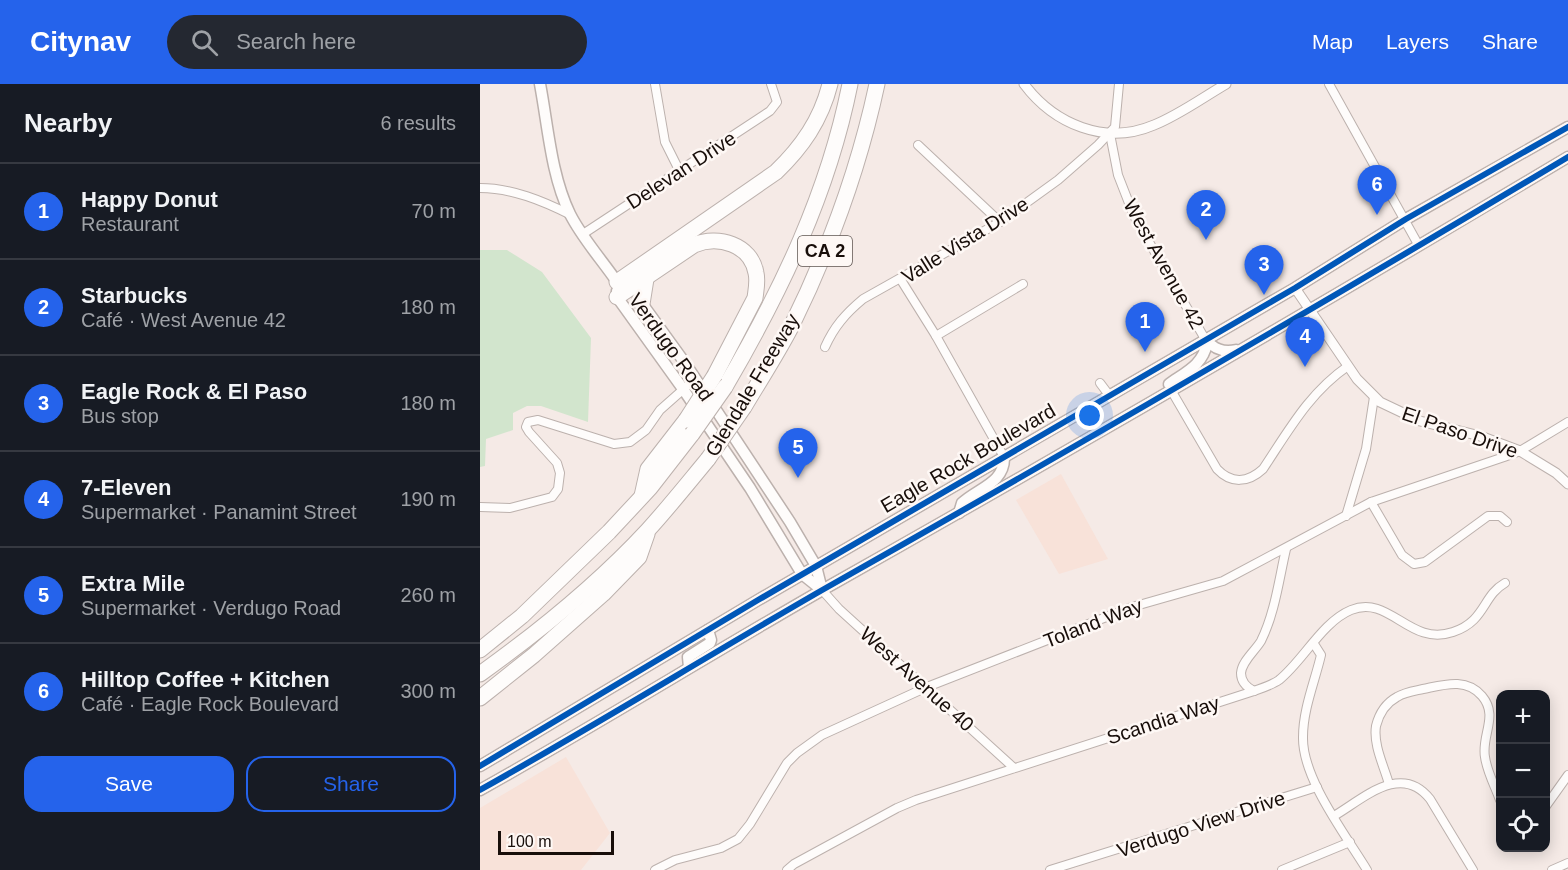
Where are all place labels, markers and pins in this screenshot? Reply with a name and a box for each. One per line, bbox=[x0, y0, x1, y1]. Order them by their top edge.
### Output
pin: 6 bbox=[1358, 166, 1396, 215]
pin: 2 bbox=[1186, 190, 1226, 240]
pin: 3 bbox=[1244, 246, 1284, 295]
pin: 1 bbox=[1126, 302, 1164, 352]
pin: 4 bbox=[1286, 318, 1324, 367]
pin: 5 bbox=[778, 428, 818, 478]

